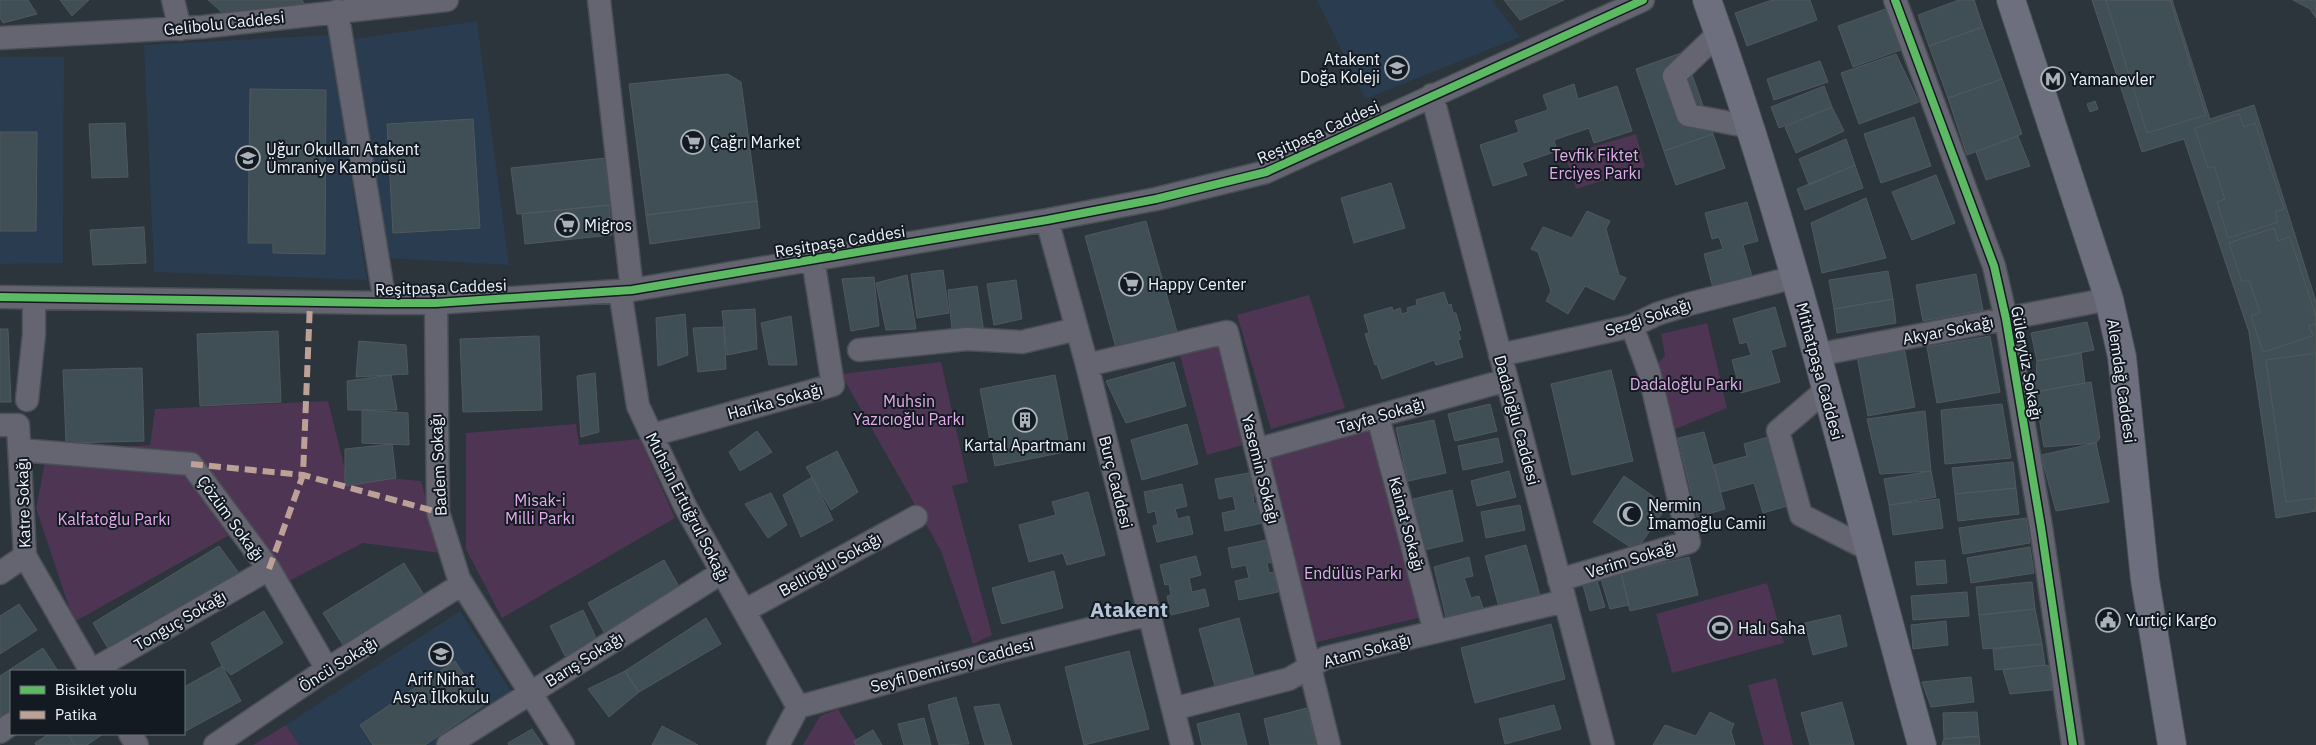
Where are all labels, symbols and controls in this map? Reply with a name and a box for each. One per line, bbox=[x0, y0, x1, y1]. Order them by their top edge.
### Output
street label: Gelibolu Caddesi bbox=[163, 7, 285, 39]
place label: Atakent Doğa Koleji bbox=[1300, 49, 1380, 87]
school or university icon: Atakent Doğa Koleji bbox=[1384, 55, 1410, 81]
metro station icon: Yamanevler bbox=[2040, 66, 2066, 92]
place label: Yamanevler bbox=[2070, 69, 2154, 89]
street label: Reşitpaşa Caddesi bbox=[1254, 96, 1382, 168]
supermarket icon: Çağrı Market bbox=[680, 129, 706, 155]
place label: Çağrı Market bbox=[710, 132, 801, 152]
place label: Uğur Okulları Atakent Ümraniye Kampüsü bbox=[266, 139, 419, 177]
school or university icon: Uğur Okulları Atakent Ümraniye Kampüsü bbox=[235, 145, 261, 171]
park label: Tevfik Fiktet Erciyes Parkı bbox=[1549, 145, 1641, 183]
supermarket icon: Migros bbox=[554, 212, 580, 238]
place label: Migros bbox=[584, 215, 632, 235]
street label: Reşitpaşa Caddesi bbox=[773, 221, 907, 261]
supermarket icon: Happy Center bbox=[1118, 271, 1144, 297]
place label: Happy Center bbox=[1148, 274, 1246, 294]
street label: Reşitpaşa Caddesi bbox=[375, 275, 507, 299]
street label: Sezgi Sokağı bbox=[1602, 294, 1694, 340]
street label: Mithatpaşa Caddesi bbox=[1792, 300, 1848, 442]
street label: Güleryüz Sokağı bbox=[2007, 304, 2047, 422]
street label: Akyar Sokağı bbox=[1901, 311, 1995, 349]
street label: Alemdağ Caddesi bbox=[2103, 318, 2141, 444]
street label: Dadaloğlu Caddesi bbox=[1490, 353, 1544, 487]
park label: Dadaloğlu Parkı bbox=[1630, 374, 1742, 394]
street label: Harika Sokağı bbox=[725, 379, 825, 423]
park label: Muhsin Yazıcıoğlu Parkı bbox=[853, 391, 965, 429]
street label: Tayfa Sokağı bbox=[1335, 393, 1427, 437]
building icon: Kartal Apartmanı bbox=[1012, 407, 1038, 433]
street label: Yasemin Sokağı bbox=[1238, 412, 1284, 526]
street label: Badem Sokağı bbox=[425, 413, 451, 517]
street label: Muhsin Ertuğrul Sokağı bbox=[642, 429, 734, 585]
street label: Burç Caddesi bbox=[1095, 434, 1137, 530]
place label: Kartal Apartmanı bbox=[964, 435, 1086, 455]
street label: Katre Sokağı bbox=[11, 458, 35, 548]
street label: Çözüm Sokağı bbox=[193, 471, 269, 565]
street label: Kainat Sokağı bbox=[1385, 475, 1429, 573]
park label: Misak-i Milli Parkı bbox=[505, 490, 575, 528]
place label: Nermin İmamoğlu Camii bbox=[1648, 495, 1766, 533]
mosque icon: Nermin İmamoğlu Camii bbox=[1617, 501, 1643, 527]
park label: Kalfatoğlu Parkı bbox=[57, 509, 171, 529]
street label: Bellioğlu Sokağı bbox=[775, 528, 885, 600]
street label: Verim Sokağı bbox=[1583, 536, 1679, 582]
park label: Endülüs Parkı bbox=[1304, 563, 1402, 583]
street label: Tonguç Sokağı bbox=[130, 586, 230, 654]
district label: Atakent bbox=[1090, 595, 1168, 623]
public building icon: Yurtiçi Kargo bbox=[2095, 607, 2121, 633]
place label: Yurtiçi Kargo bbox=[2126, 610, 2217, 630]
sports icon: Halı Saha bbox=[1707, 615, 1733, 641]
place label: Halı Saha bbox=[1738, 618, 1806, 638]
street label: Barış Sokağı bbox=[541, 627, 627, 691]
street label: Atam Sokağı bbox=[1321, 629, 1413, 671]
street label: Öncü Sokağı bbox=[295, 632, 381, 696]
street label: Seyfi Demirsoy Caddesi bbox=[868, 634, 1036, 696]
school or university icon: Arif Nihat Asya İlkokulu bbox=[428, 641, 454, 667]
place label: Arif Nihat Asya İlkokulu bbox=[393, 669, 489, 707]
legend bbox=[10, 670, 185, 735]
text: Bisiklet yolu bbox=[55, 680, 137, 699]
text: Patika bbox=[55, 705, 97, 724]

